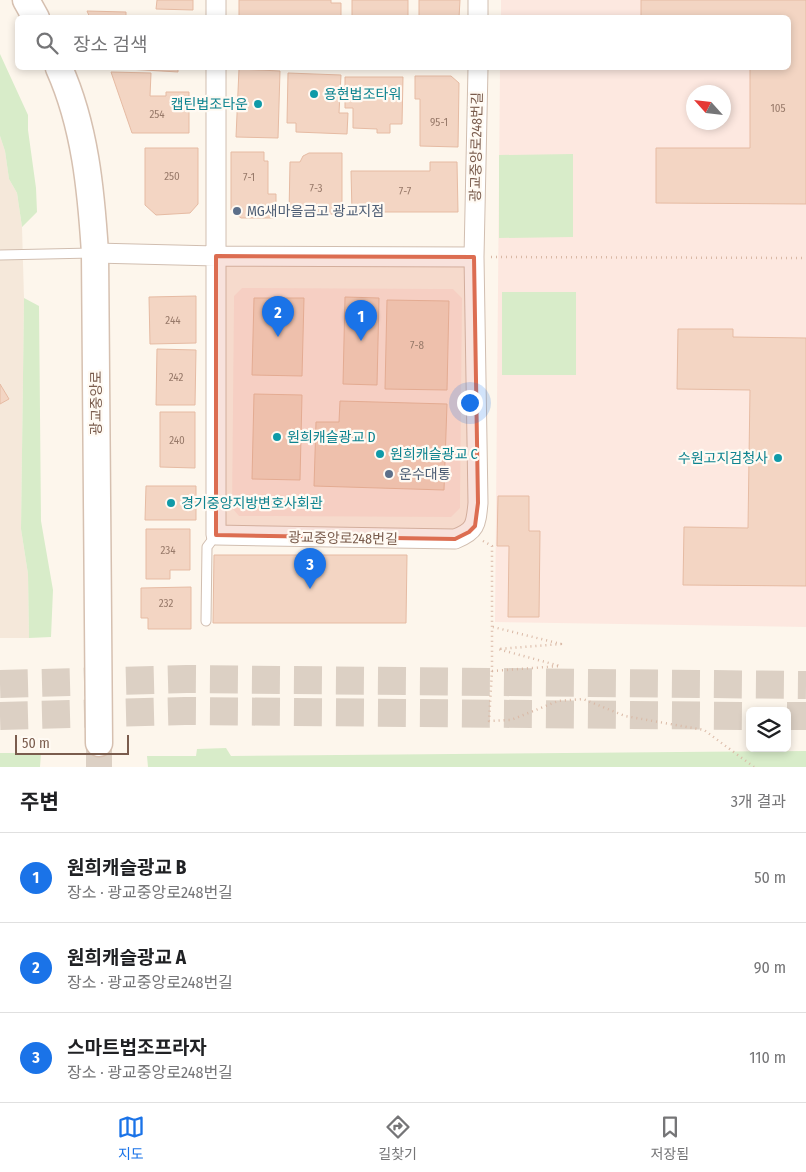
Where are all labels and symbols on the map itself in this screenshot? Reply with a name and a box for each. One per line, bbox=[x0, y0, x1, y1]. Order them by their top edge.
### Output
north arrow bbox=[686, 85, 731, 130]
place label: 용현법조타워 bbox=[324, 86, 401, 103]
marker: 용현법조타워 bbox=[308, 88, 320, 100]
street label: 광교중앙로248번길 bbox=[467, 92, 486, 202]
place label: 캡틴법조타운 bbox=[171, 96, 248, 113]
marker: 캡틴법조타운 bbox=[252, 98, 264, 110]
house number: 105 bbox=[770, 102, 786, 115]
house number: 254 bbox=[149, 108, 165, 121]
house number: 95-1 bbox=[430, 116, 448, 129]
house number: 250 bbox=[164, 170, 180, 183]
house number: 7-1 bbox=[243, 171, 255, 184]
house number: 7-3 bbox=[310, 182, 322, 195]
house number: 7-7 bbox=[399, 185, 412, 198]
place label: MG새마을금고 광교지점 bbox=[247, 203, 384, 220]
marker: MG새마을금고 광교지점 bbox=[231, 205, 243, 217]
pin: 2 bbox=[262, 296, 294, 337]
pin: 1 bbox=[345, 300, 377, 341]
house number: 244 bbox=[165, 314, 181, 327]
house number: 7-8 bbox=[410, 339, 425, 352]
street label: 광교중앙로 bbox=[88, 371, 105, 435]
house number: 242 bbox=[169, 371, 183, 384]
your location bbox=[457, 390, 483, 416]
place label: 원희캐슬광교 D bbox=[287, 429, 376, 446]
marker: 원희캐슬광교 D bbox=[271, 431, 283, 443]
house number: 240 bbox=[169, 434, 185, 447]
place label: 원희캐슬광교 C bbox=[390, 446, 478, 463]
marker: 원희캐슬광교 C bbox=[374, 448, 386, 460]
place label: 수원고지검청사 bbox=[678, 450, 768, 467]
marker: 수원고지검청사 bbox=[772, 452, 784, 464]
place label: 운수대통 bbox=[399, 466, 451, 483]
marker: 운수대통 bbox=[383, 468, 395, 480]
place label: 경기중앙지방변호사회관 bbox=[181, 495, 323, 512]
marker: 경기중앙지방변호사회관 bbox=[165, 497, 177, 509]
street label: 광교중앙로248번길 bbox=[288, 529, 398, 548]
house number: 234 bbox=[160, 544, 176, 557]
pin: 3 bbox=[294, 548, 326, 589]
house number: 232 bbox=[159, 597, 173, 610]
scale bar bbox=[15, 732, 129, 755]

